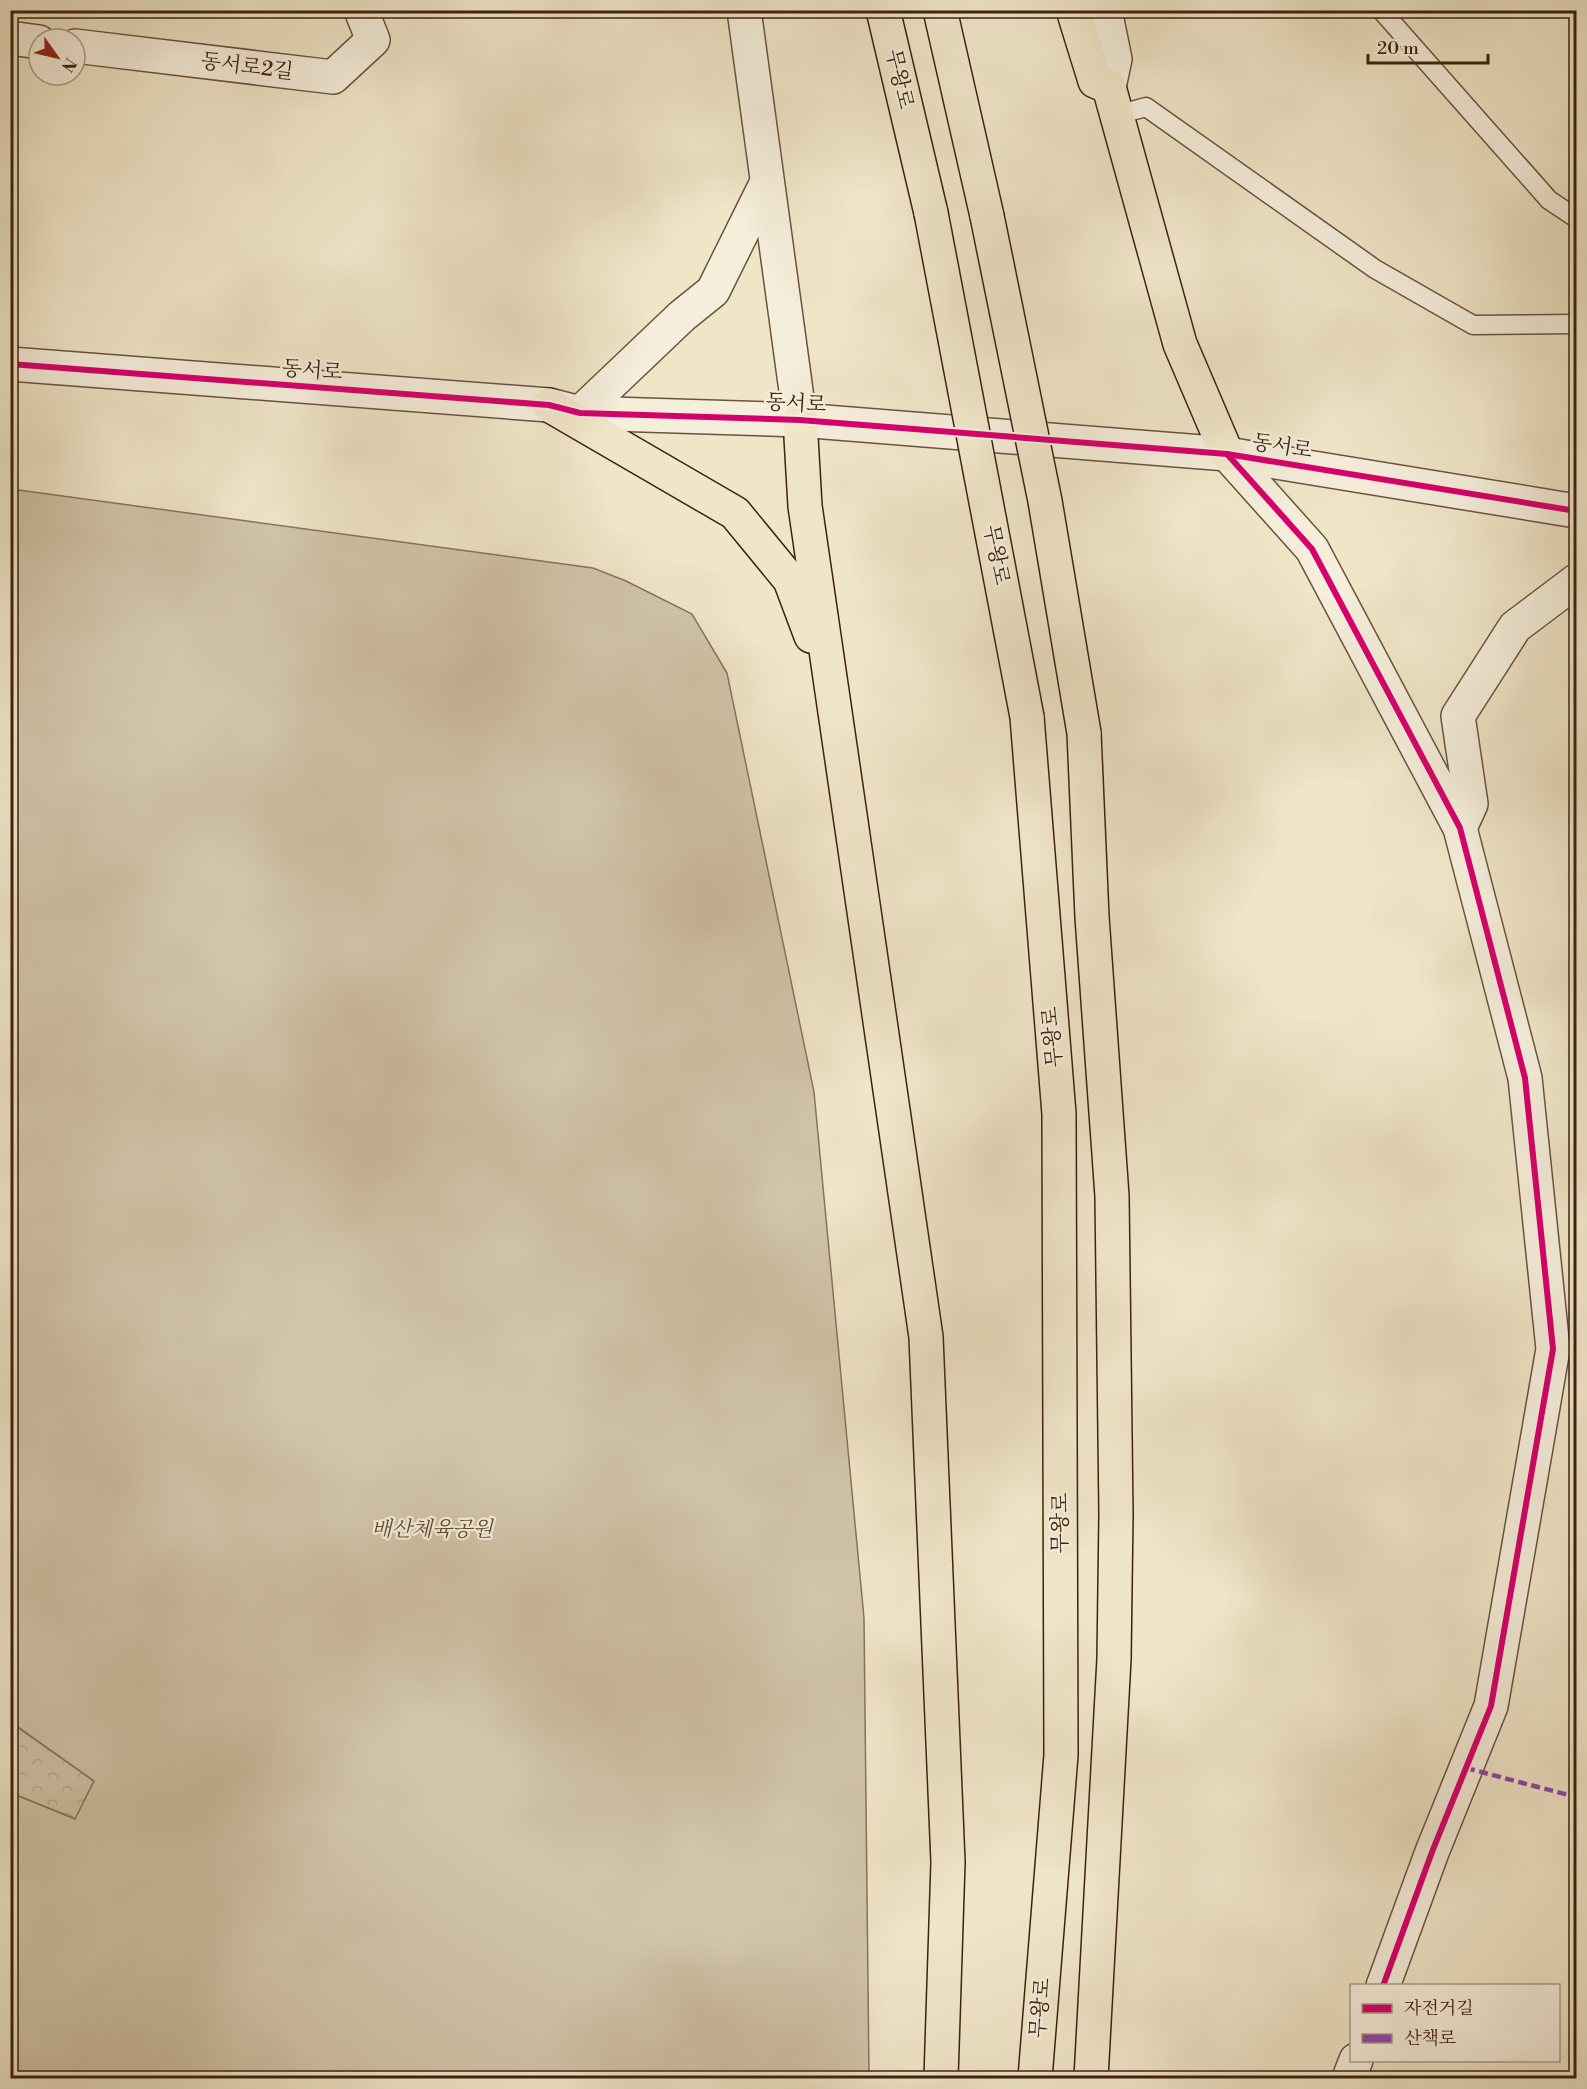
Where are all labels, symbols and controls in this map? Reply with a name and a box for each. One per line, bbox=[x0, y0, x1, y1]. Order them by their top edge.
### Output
north arrow bbox=[27, 27, 87, 87]
scale bar bbox=[1368, 27, 1488, 65]
text: 20 m bbox=[1377, 37, 1419, 60]
street label: 무왕로 bbox=[879, 46, 919, 112]
street label: 동서로2길 bbox=[199, 48, 295, 86]
text: N bbox=[57, 54, 80, 76]
street label: 동서로 bbox=[281, 356, 343, 386]
street label: 동서로 bbox=[765, 389, 827, 419]
street label: 동서로 bbox=[1250, 429, 1314, 465]
street label: 무왕로 bbox=[977, 523, 1015, 587]
street label: 무왕로 bbox=[1037, 1006, 1069, 1068]
street label: 무왕로 bbox=[1048, 1493, 1074, 1553]
park label: 배산체육공원 bbox=[371, 1517, 495, 1543]
street label: 무왕로 bbox=[1025, 1977, 1057, 2039]
legend bbox=[1350, 1984, 1560, 2062]
text: 자전거길 bbox=[1404, 1997, 1474, 2020]
text: 산책로 bbox=[1404, 2027, 1456, 2050]

